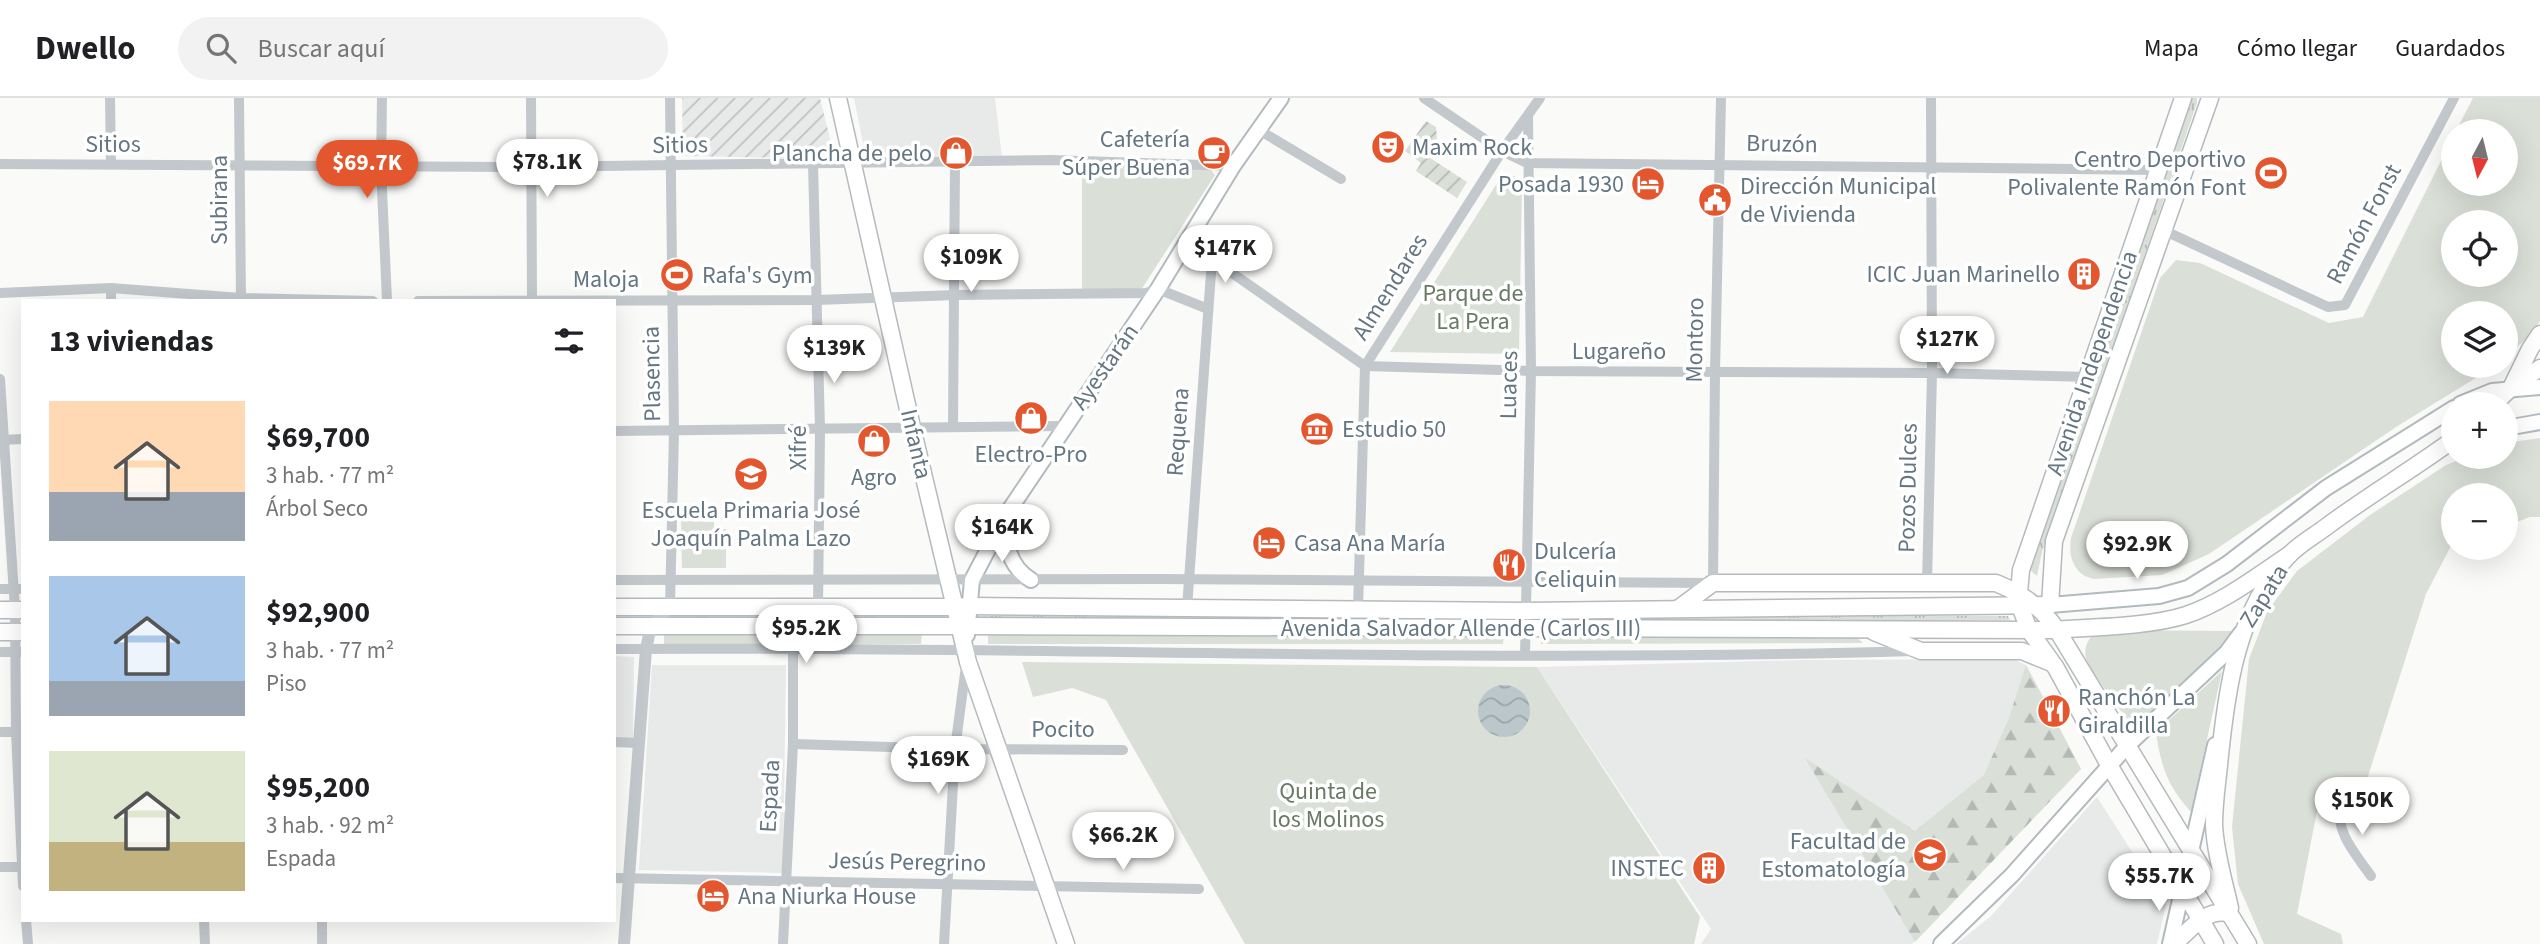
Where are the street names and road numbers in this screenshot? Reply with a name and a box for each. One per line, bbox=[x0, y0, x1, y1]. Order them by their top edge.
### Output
street label: Bruzón bbox=[1746, 126, 1818, 162]
street label: Sitios bbox=[85, 127, 141, 162]
street label: Sitios bbox=[652, 127, 708, 163]
street label: Subirana bbox=[202, 155, 237, 245]
street label: Ramón Fonst bbox=[2318, 158, 2410, 290]
street label: Almendares bbox=[1343, 227, 1437, 347]
street label: Avenida Independencia bbox=[2037, 246, 2147, 480]
street label: Maloja bbox=[573, 262, 639, 297]
street label: Montoro bbox=[1677, 297, 1713, 383]
street label: Ayestarán bbox=[1063, 317, 1147, 417]
street label: Plasencia bbox=[634, 326, 670, 422]
street label: Lugareño bbox=[1572, 334, 1666, 369]
street label: Luaces bbox=[1491, 350, 1527, 420]
street label: Requena bbox=[1157, 386, 1199, 478]
street label: Infanta bbox=[891, 406, 941, 482]
street label: Pozos Dulces bbox=[1889, 423, 1927, 553]
street label: Xifré bbox=[781, 425, 816, 471]
street label: Zapata bbox=[2231, 557, 2297, 635]
street label: Avenida Salvador Allende (Carlos III) bbox=[1281, 611, 1641, 646]
street label: Pocito bbox=[1031, 712, 1095, 747]
street label: Espada bbox=[751, 759, 789, 833]
street label: Jesús Peregrino bbox=[827, 843, 987, 881]

